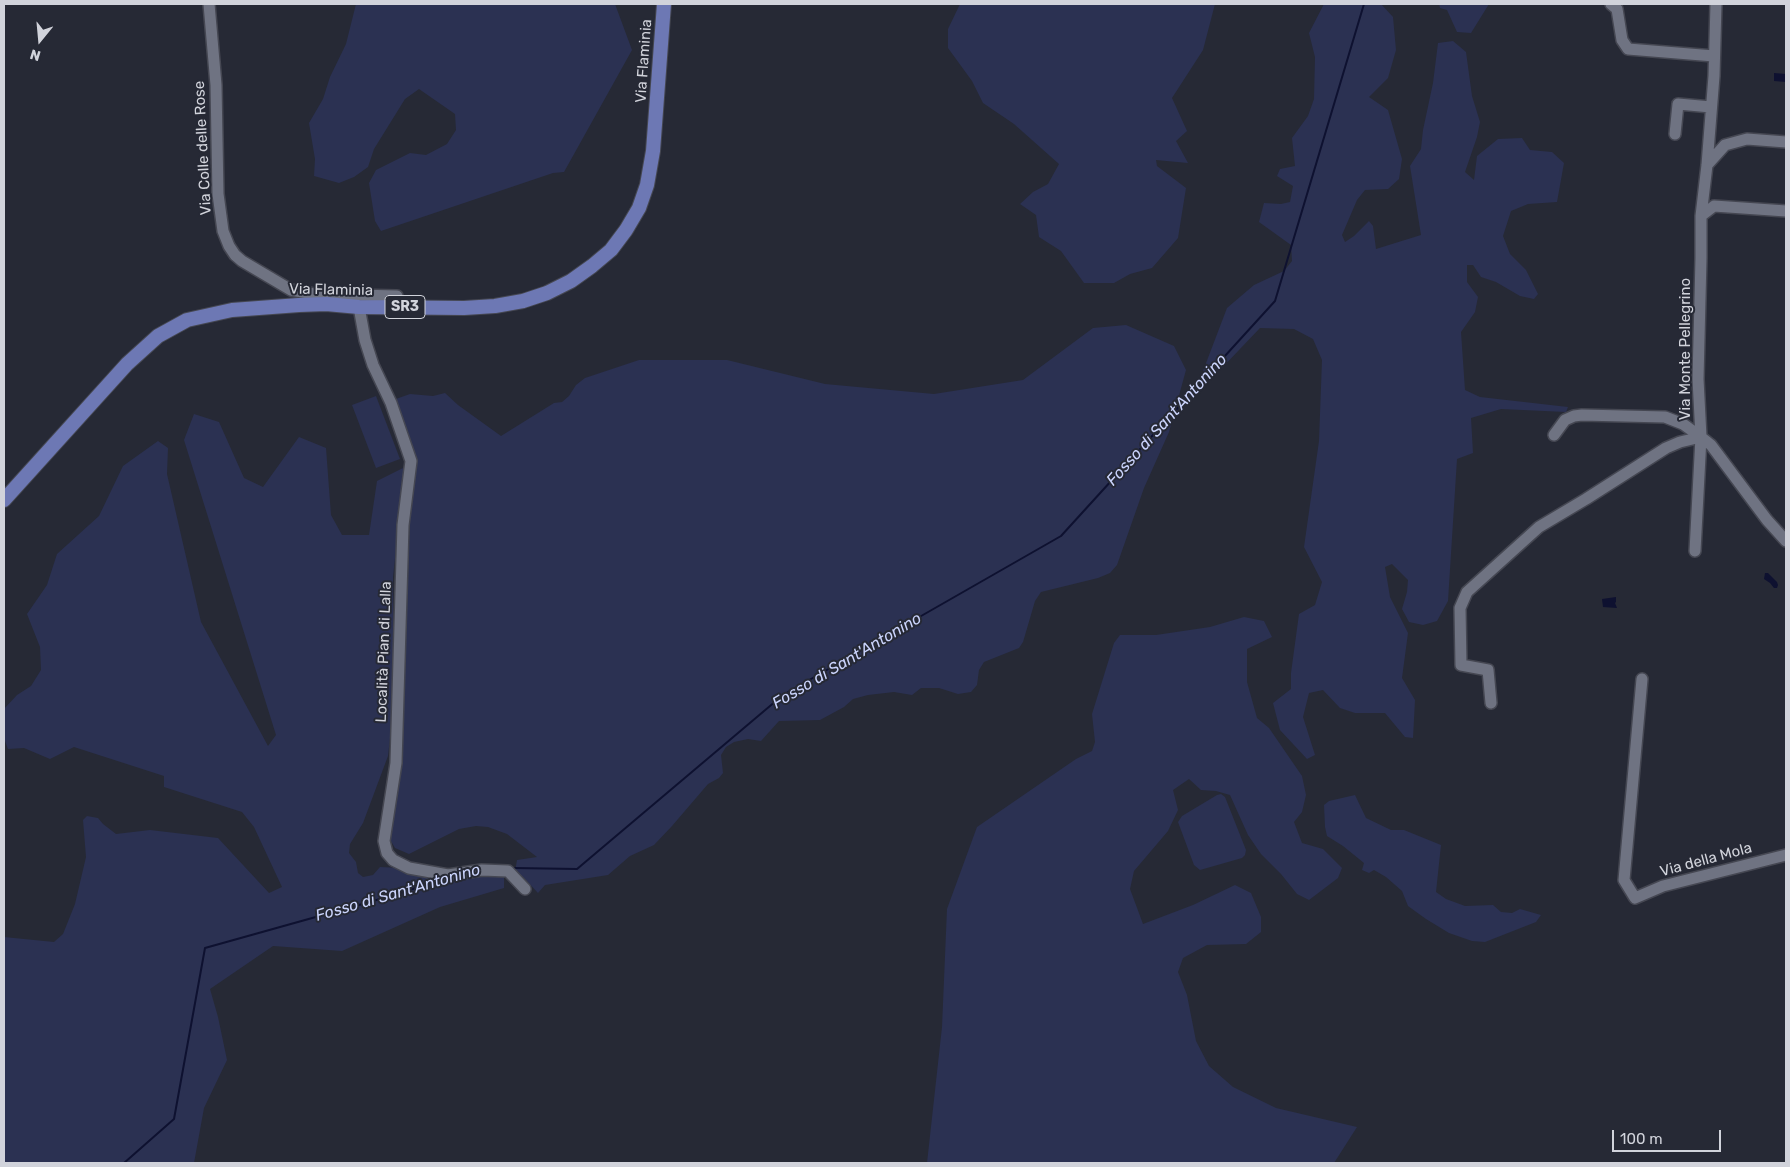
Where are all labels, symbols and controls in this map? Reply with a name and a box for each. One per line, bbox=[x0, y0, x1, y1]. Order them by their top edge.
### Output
north arrow bbox=[15, 15, 65, 65]
street label: Via Flaminia bbox=[632, 18, 656, 104]
text: N bbox=[28, 45, 43, 64]
street label: Via Colle delle Rose bbox=[190, 80, 216, 216]
street label: Via Monte Pellegrino bbox=[1677, 278, 1695, 420]
street label: Via Flaminia bbox=[289, 280, 373, 300]
road number: SR3 bbox=[385, 296, 425, 318]
water label: Fosso di Sant'Antonino bbox=[1103, 350, 1231, 490]
street label: Località Pian di Lalla bbox=[373, 581, 395, 723]
water label: Fosso di Sant'Antonino bbox=[769, 609, 925, 713]
street label: Via della Mola bbox=[1658, 839, 1754, 881]
water label: Fosso di Sant'Antonino bbox=[313, 860, 483, 926]
scale bar bbox=[1615, 1120, 1724, 1152]
text: 100 m bbox=[1620, 1130, 1662, 1148]

